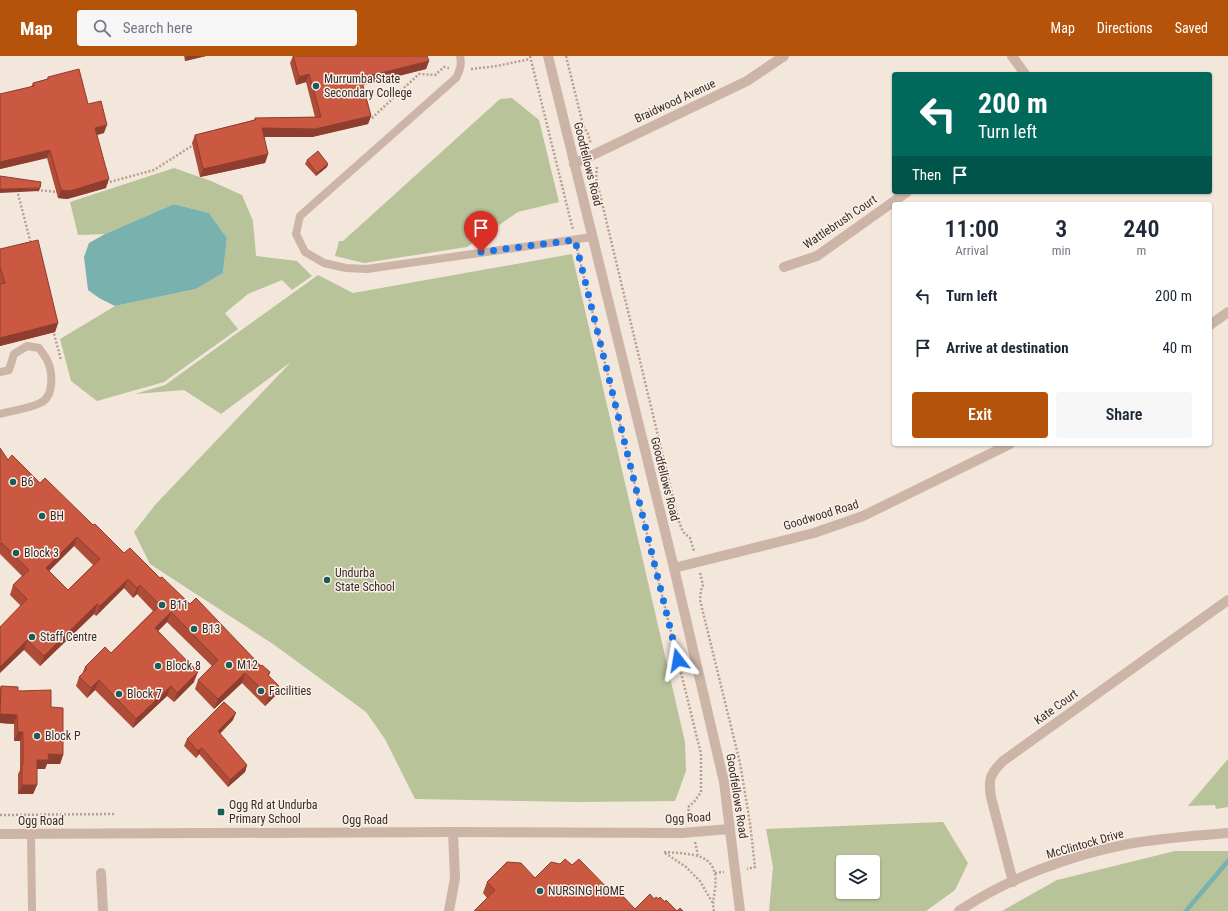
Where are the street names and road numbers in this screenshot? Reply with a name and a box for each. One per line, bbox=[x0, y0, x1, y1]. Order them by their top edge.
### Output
street label: Braidwood Avenue bbox=[632, 76, 718, 126]
street label: Goodfellows Road bbox=[571, 121, 605, 207]
street label: Wattlebrush Court bbox=[801, 192, 880, 252]
street label: Goodfellows Road bbox=[648, 436, 682, 522]
street label: Goodwood Road bbox=[782, 497, 860, 533]
street label: Kate Court bbox=[1032, 686, 1081, 727]
street label: Goodfellows Road bbox=[723, 752, 751, 840]
street label: Ogg Road bbox=[665, 810, 711, 826]
street label: Ogg Road bbox=[342, 813, 388, 827]
street label: Ogg Road bbox=[18, 814, 64, 828]
street label: McClintock Drive bbox=[1045, 826, 1126, 862]

